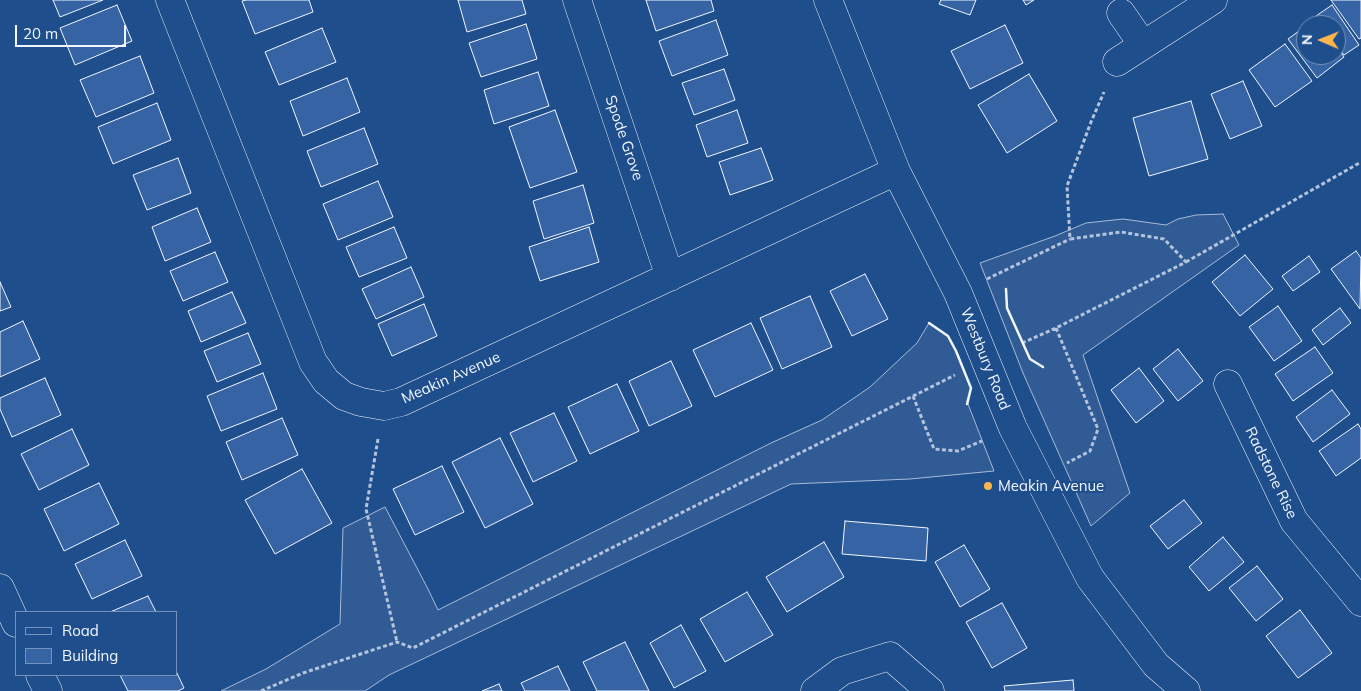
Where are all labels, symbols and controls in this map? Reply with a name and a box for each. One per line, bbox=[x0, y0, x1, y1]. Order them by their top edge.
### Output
scale bar bbox=[18, 15, 129, 47]
north arrow bbox=[1296, 15, 1346, 65]
text: 20 m bbox=[23, 24, 58, 43]
text: N bbox=[1298, 34, 1316, 45]
street label: Spode Grove bbox=[601, 93, 647, 183]
street label: Westbury Road bbox=[956, 305, 1014, 413]
street label: Meakin Avenue bbox=[399, 348, 503, 408]
street label: Radstone Rise bbox=[1241, 424, 1301, 522]
place label: Meakin Avenue bbox=[998, 477, 1104, 495]
marker: Meakin Avenue bbox=[982, 480, 994, 492]
legend bbox=[15, 611, 178, 676]
text: Road bbox=[62, 621, 99, 640]
text: Building bbox=[62, 646, 118, 665]

